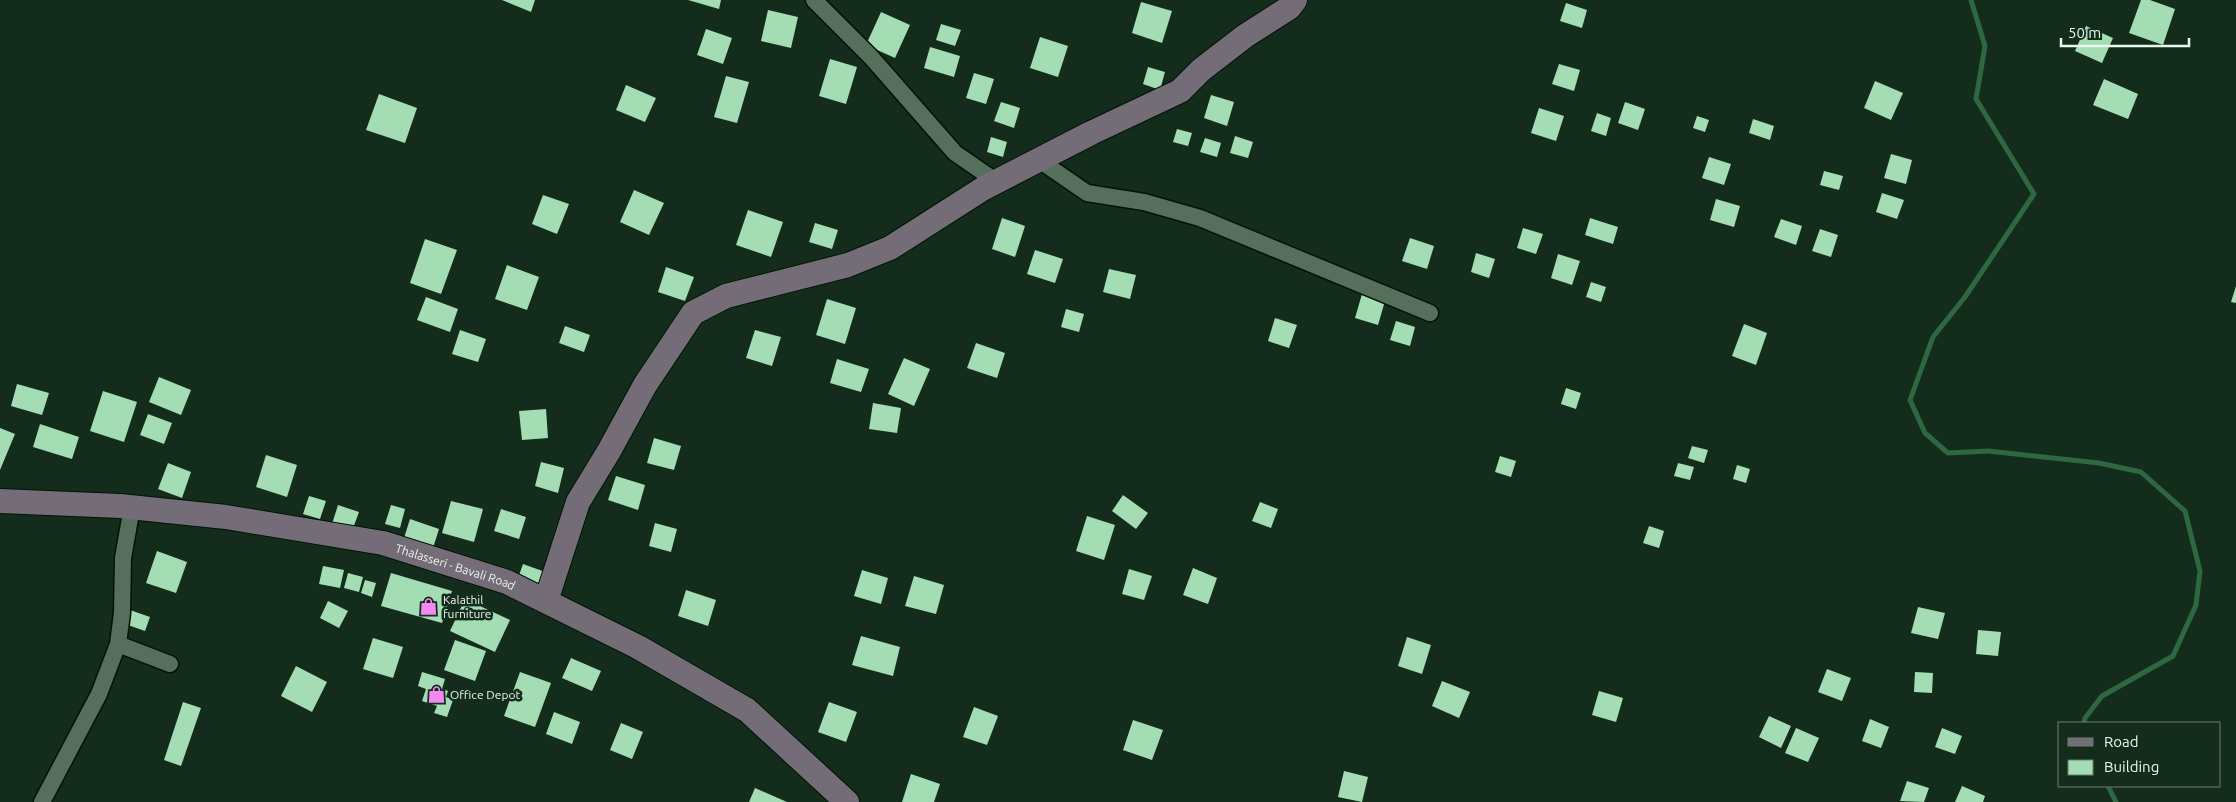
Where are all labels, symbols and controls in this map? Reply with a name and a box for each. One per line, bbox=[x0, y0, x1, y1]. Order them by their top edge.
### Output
scale bar bbox=[2061, 15, 2188, 47]
text: 50 m bbox=[2068, 24, 2101, 41]
street label: Thalasseri - Bavali Road bbox=[394, 541, 518, 592]
place label: Kalathil furniture bbox=[443, 593, 491, 620]
shop icon: Kalathil furniture bbox=[419, 596, 439, 616]
shop icon: Office Depot bbox=[426, 684, 446, 704]
place label: Office Depot bbox=[450, 688, 520, 701]
legend bbox=[2058, 722, 2221, 787]
text: Road bbox=[2104, 733, 2139, 750]
text: Building bbox=[2104, 758, 2159, 775]

